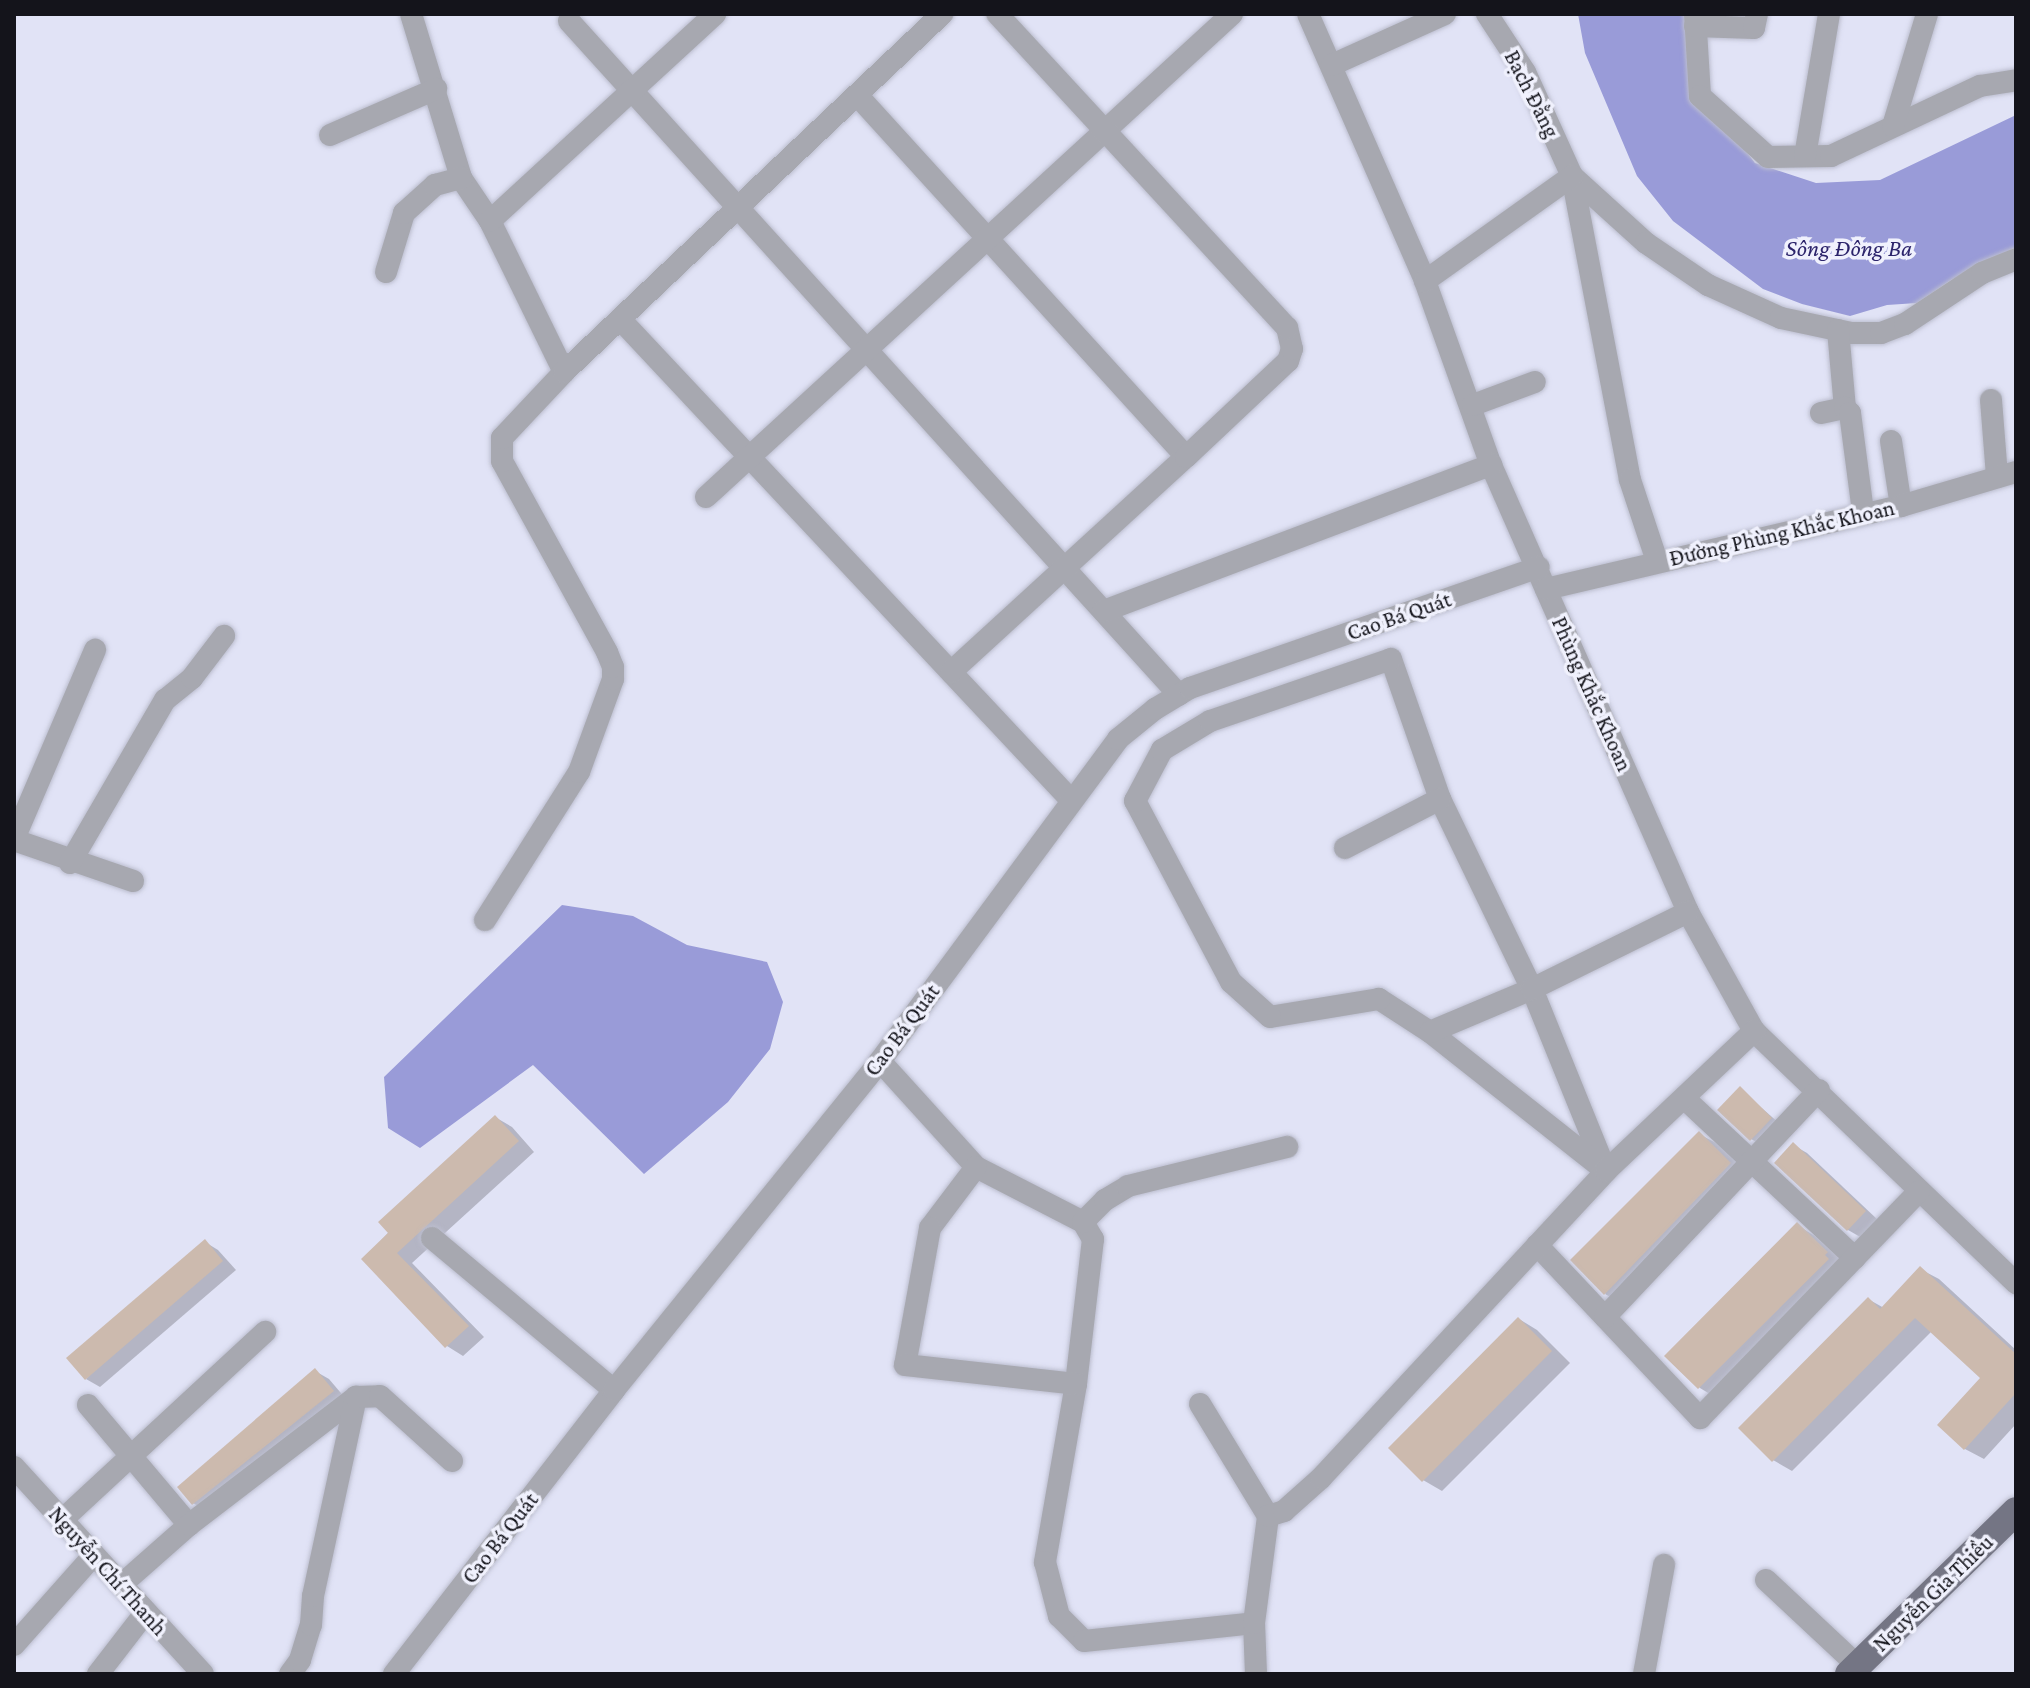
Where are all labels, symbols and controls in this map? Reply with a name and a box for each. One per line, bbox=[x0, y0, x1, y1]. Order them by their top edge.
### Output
street label: Bạch Đằng bbox=[1499, 46, 1565, 142]
water label: Sông Đông Ba bbox=[1786, 234, 1912, 262]
street label: Đường Phùng Khắc Khoan bbox=[1667, 494, 1897, 572]
street label: Cao Bá Quát bbox=[1344, 586, 1454, 646]
street label: Phùng Khắc Khoan bbox=[1546, 613, 1638, 775]
street label: Cao Bá Quát bbox=[859, 979, 945, 1081]
street label: Cao Bá Quát bbox=[456, 1487, 544, 1589]
street label: Nguyễn Chí Thanh bbox=[43, 1501, 173, 1641]
street label: Nguyễn Gia Thiều bbox=[1867, 1529, 1999, 1657]

